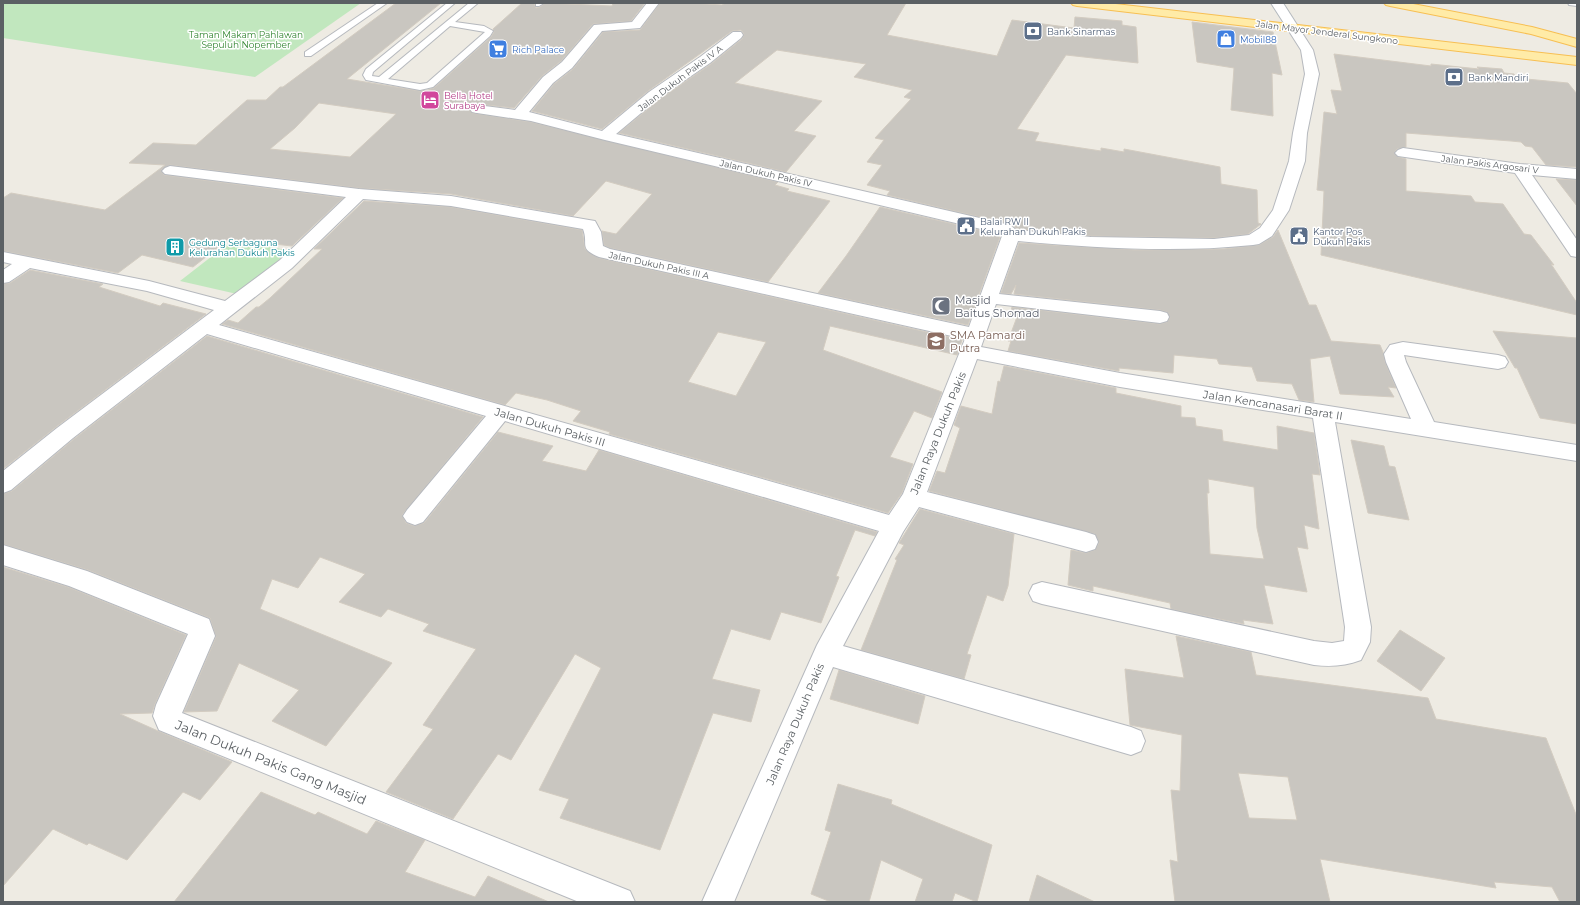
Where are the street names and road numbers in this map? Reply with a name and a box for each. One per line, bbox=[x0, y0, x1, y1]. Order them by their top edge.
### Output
street label: Jalan Mayor Jenderal Sungkono bbox=[1254, 18, 1399, 46]
street label: Jalan Dukuh Pakis IV A bbox=[635, 42, 725, 114]
street label: Jalan Pakis Argosari V bbox=[1440, 152, 1540, 176]
street label: Jalan Dukuh Pakis IV bbox=[718, 157, 814, 189]
street label: Jalan Dukuh Pakis III A bbox=[607, 249, 711, 281]
street label: Jalan Raya Dukuh Pakis bbox=[907, 369, 969, 497]
street label: Jalan Kencanasari Barat II bbox=[1201, 387, 1344, 423]
street label: Jalan Dukuh Pakis III bbox=[492, 404, 607, 449]
street label: Jalan Raya Dukuh Pakis bbox=[763, 660, 827, 788]
street label: Jalan Dukuh Pakis Gang Masjid bbox=[172, 716, 369, 808]

